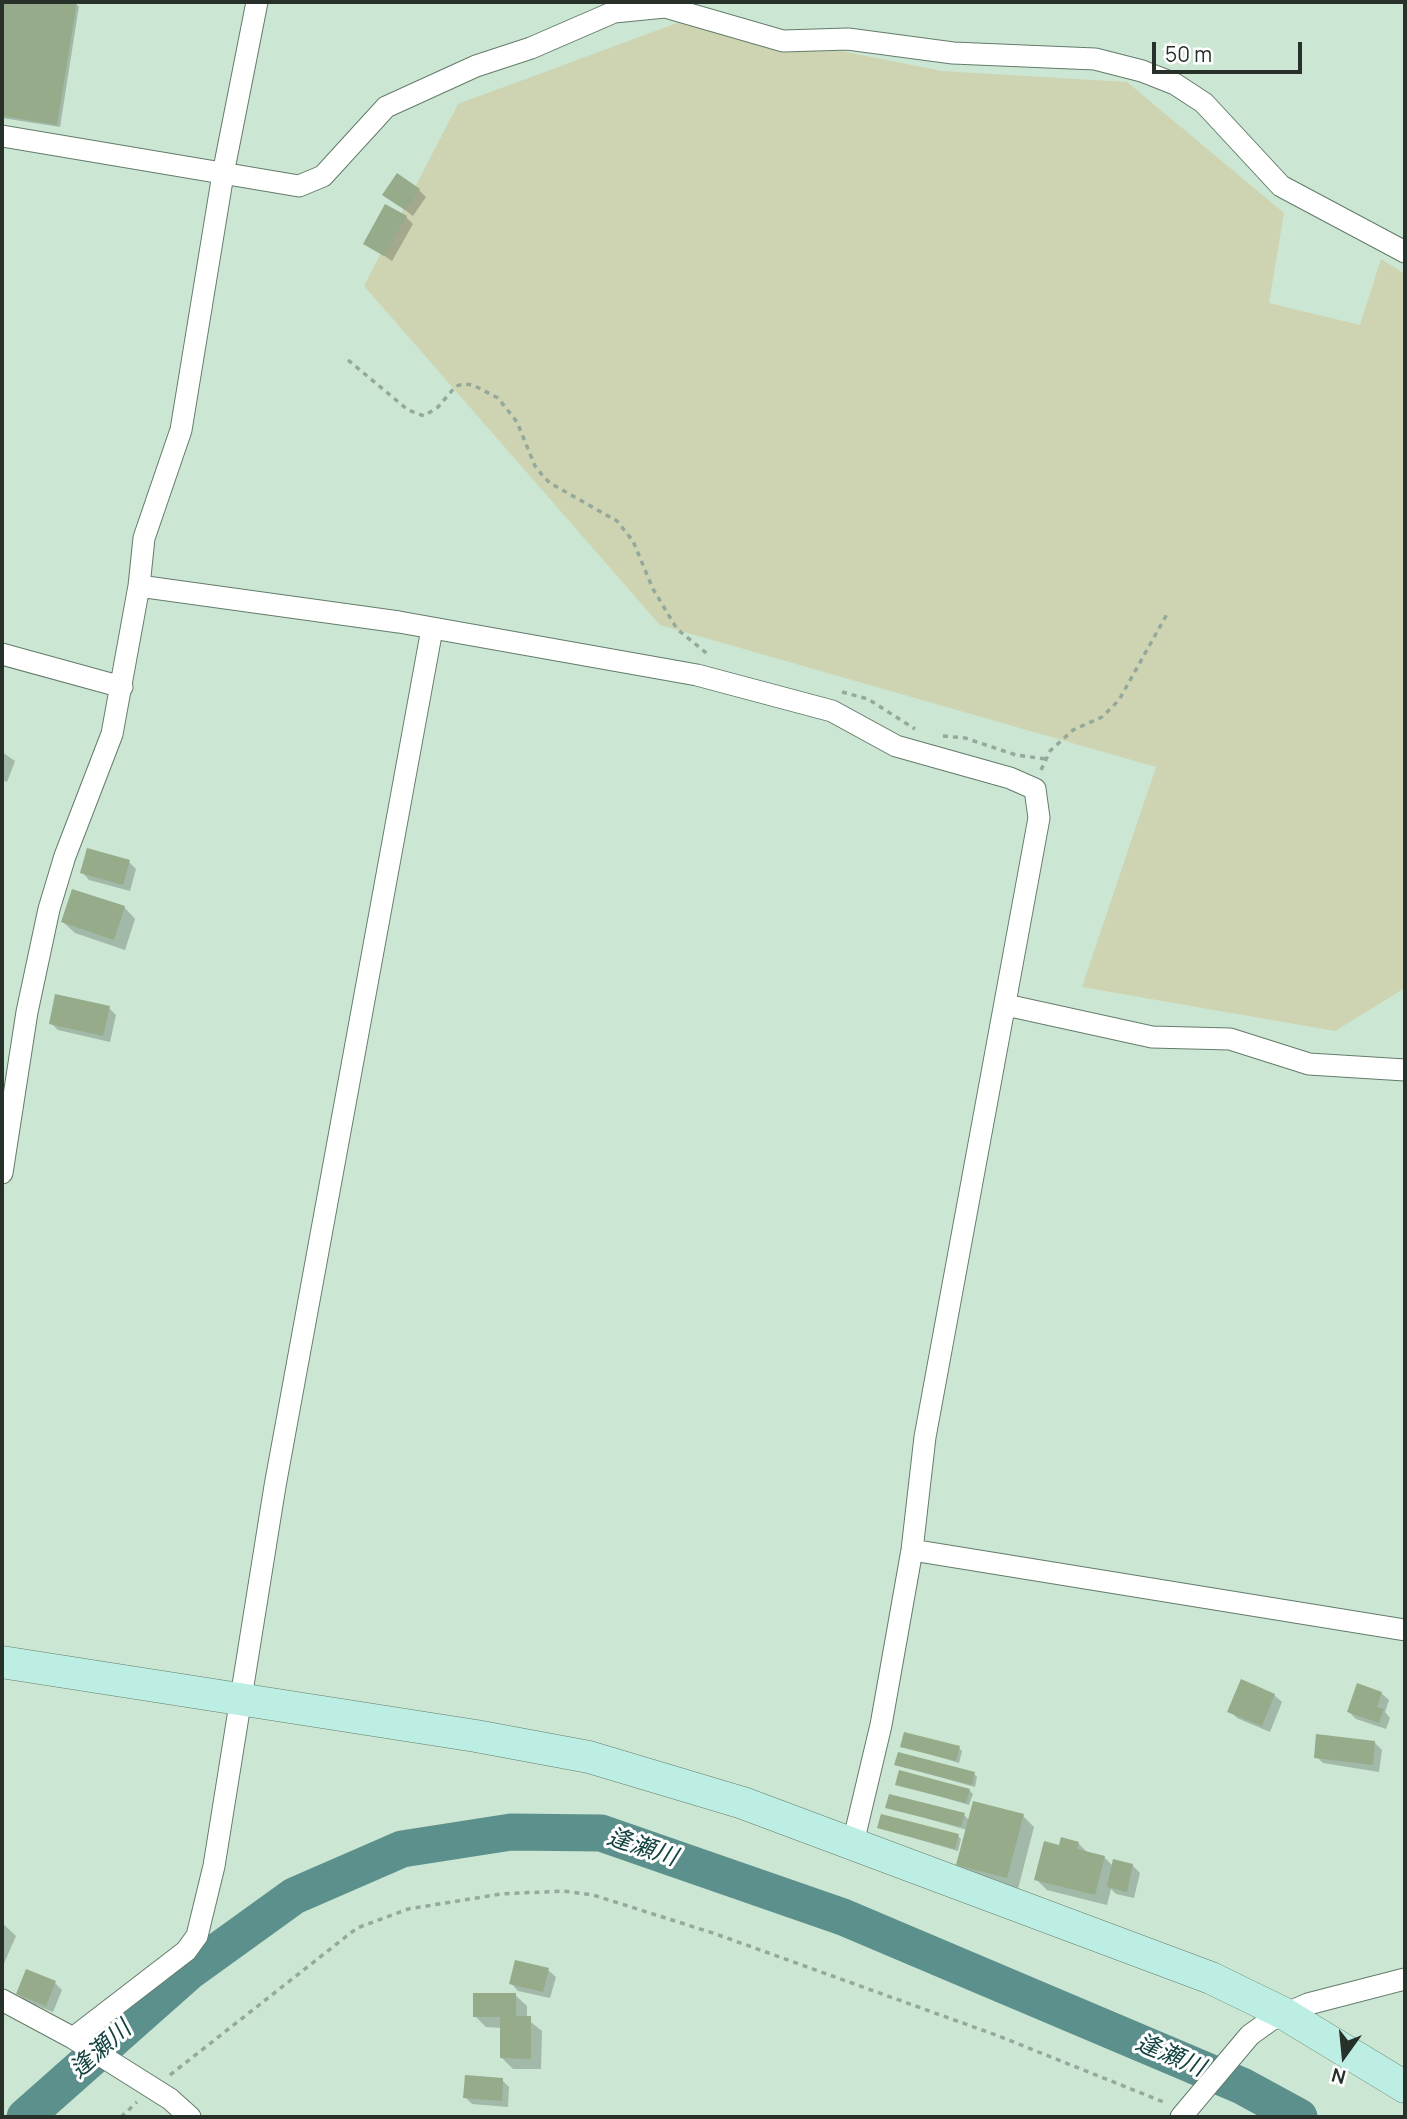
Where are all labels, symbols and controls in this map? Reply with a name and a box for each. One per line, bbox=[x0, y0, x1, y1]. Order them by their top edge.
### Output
scale bar bbox=[1155, 28, 1306, 72]
text: 50 m bbox=[1165, 40, 1212, 68]
water label: 逢瀬川 bbox=[603, 1823, 681, 1873]
water label: 逢瀬川 bbox=[65, 2015, 137, 2085]
north arrow bbox=[1309, 2021, 1379, 2091]
water label: 逢瀬川 bbox=[1131, 2029, 1209, 2083]
text: N bbox=[1329, 2062, 1349, 2091]

